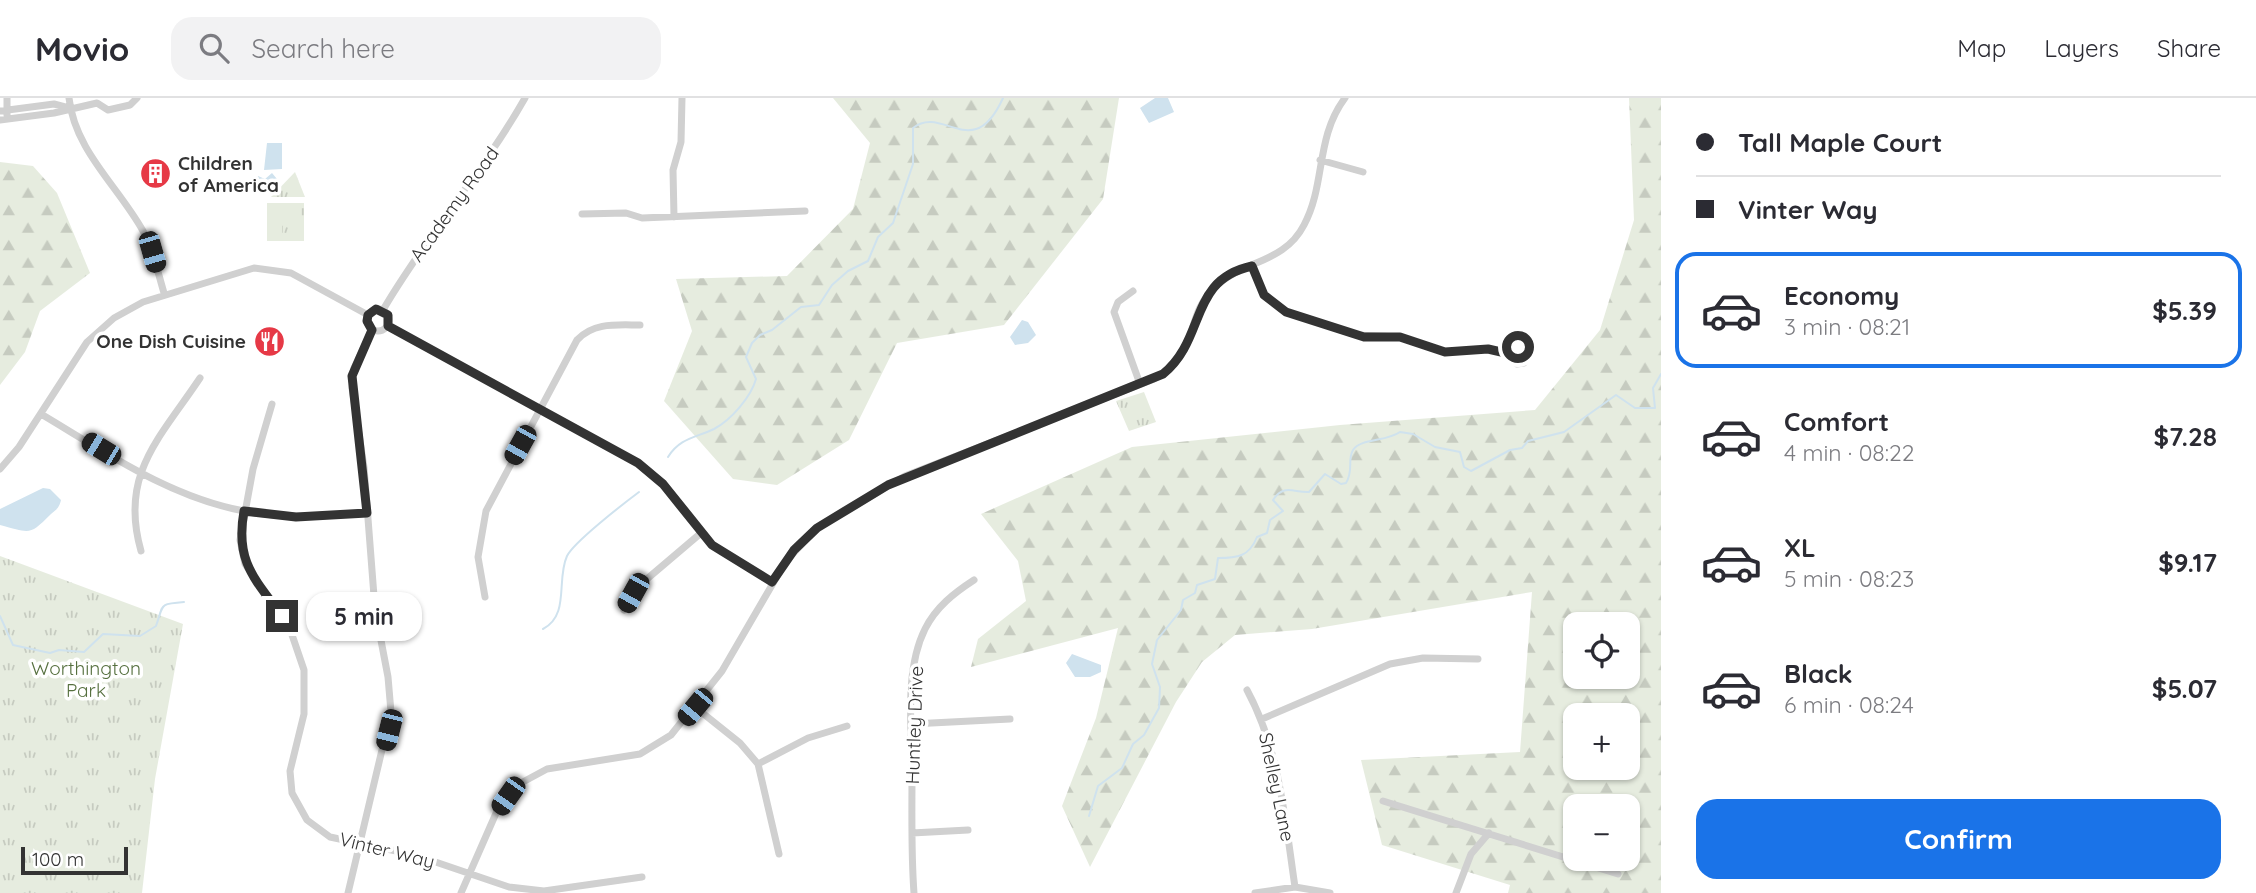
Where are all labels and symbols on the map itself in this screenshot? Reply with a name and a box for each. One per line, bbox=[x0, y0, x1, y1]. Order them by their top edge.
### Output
street label: Academy Road bbox=[404, 142, 504, 266]
place label: Children of America bbox=[178, 151, 279, 197]
building icon: Children of America bbox=[138, 157, 172, 191]
car bbox=[137, 229, 168, 275]
restaurant icon: One Dish Cuisine bbox=[252, 324, 286, 358]
place label: One Dish Cuisine bbox=[96, 329, 246, 353]
route start bbox=[1502, 331, 1534, 363]
car bbox=[501, 422, 540, 468]
car bbox=[78, 429, 125, 469]
car bbox=[614, 570, 653, 616]
callout: 5 min bbox=[306, 592, 422, 640]
route end bbox=[266, 600, 298, 632]
park label: Worthington Park bbox=[31, 656, 141, 702]
street label: Huntley Drive bbox=[900, 665, 928, 785]
car bbox=[674, 684, 717, 730]
car bbox=[374, 707, 405, 753]
street label: Shelley Lane bbox=[1254, 730, 1300, 844]
car bbox=[488, 773, 529, 819]
street label: Vinter Way bbox=[337, 827, 437, 873]
scale bar bbox=[21, 844, 128, 876]

